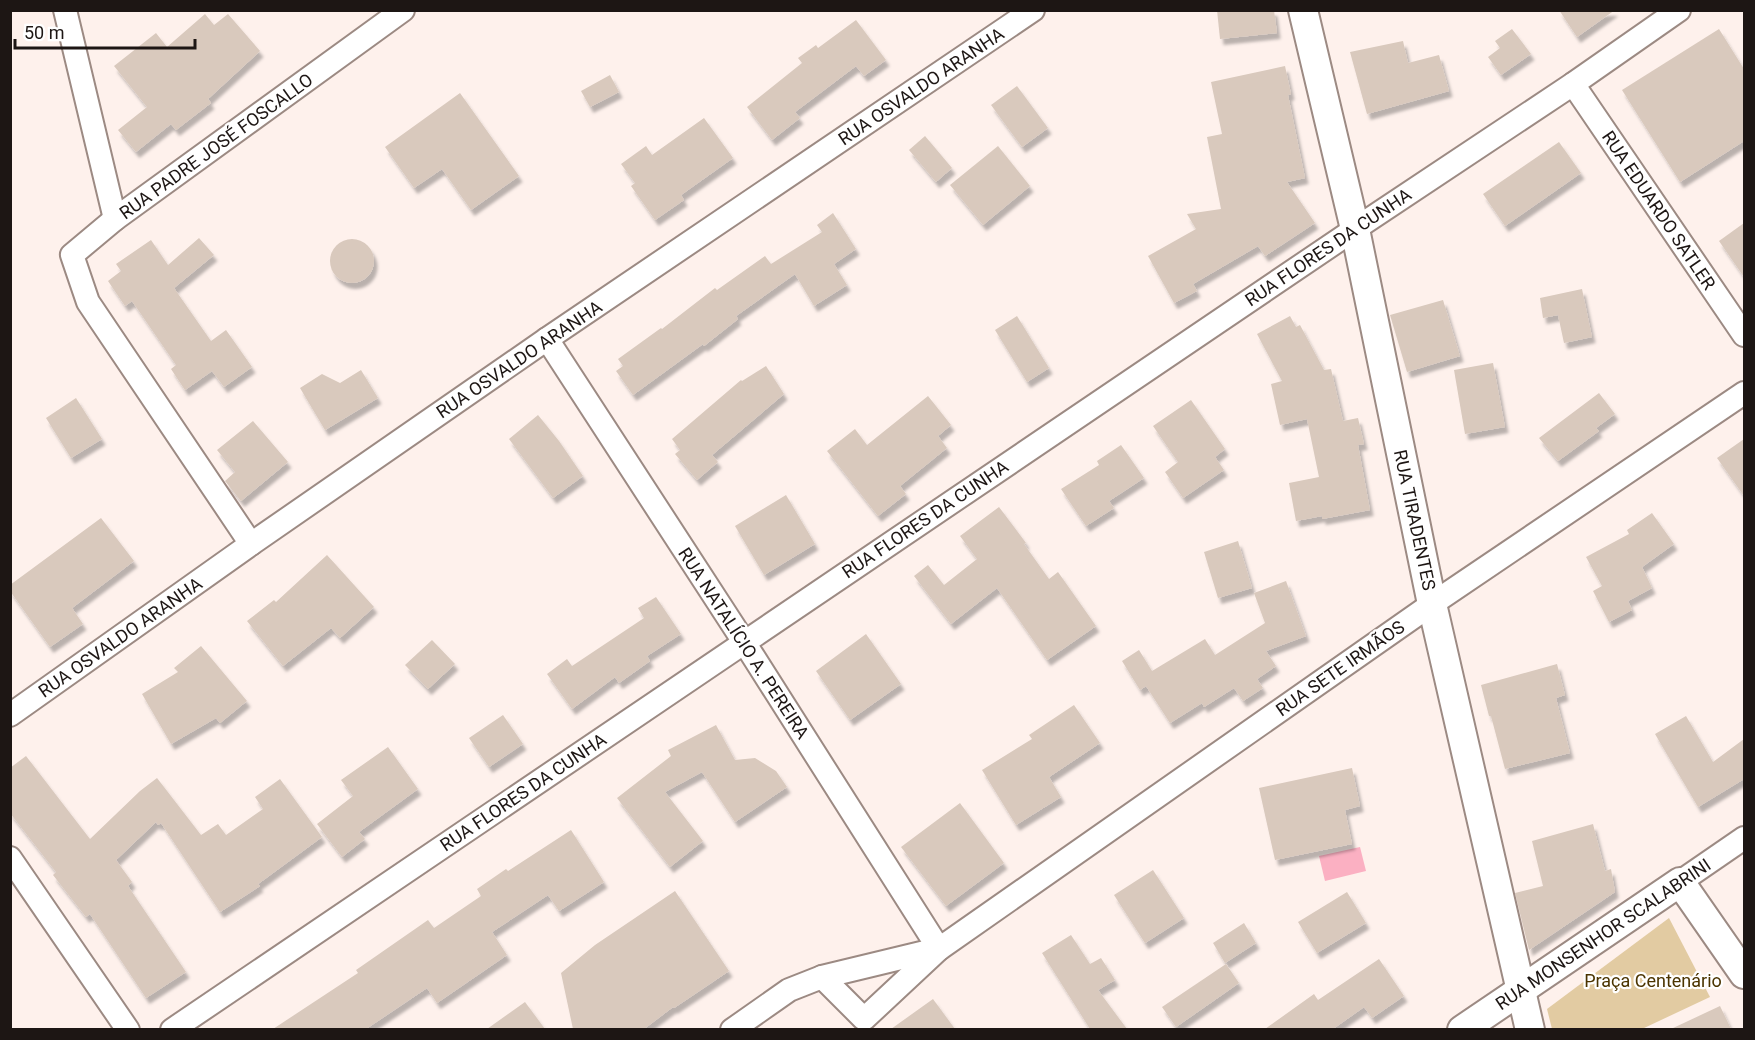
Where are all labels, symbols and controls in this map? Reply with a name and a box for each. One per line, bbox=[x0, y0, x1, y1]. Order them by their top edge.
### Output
scale bar bbox=[15, 12, 195, 50]
text: 50 m bbox=[24, 22, 64, 43]
street label: RUA OSVALDO ARANHA bbox=[834, 23, 1008, 149]
street label: RUA PADRE JOSÉ FOSCALLO bbox=[115, 69, 317, 223]
street label: RUA EDUARDO SATLER bbox=[1598, 127, 1720, 293]
street label: RUA FLORES DA CUNHA bbox=[1241, 183, 1415, 310]
street label: RUA OSVALDO ARANHA bbox=[432, 296, 606, 422]
street label: RUA TIRADENTES bbox=[1390, 448, 1440, 593]
street label: RUA FLORES DA CUNHA bbox=[838, 455, 1012, 582]
street label: RUA NATALÍCIO A. PEREIRA bbox=[674, 543, 814, 743]
street label: RUA OSVALDO ARANHA bbox=[34, 572, 206, 701]
street label: RUA SETE IRMÃOS bbox=[1272, 616, 1408, 720]
street label: RUA FLORES DA CUNHA bbox=[436, 728, 610, 855]
street label: RUA MONSENHOR SCALABRINI bbox=[1491, 854, 1715, 1014]
park label: Praça Centenário bbox=[1584, 970, 1722, 991]

